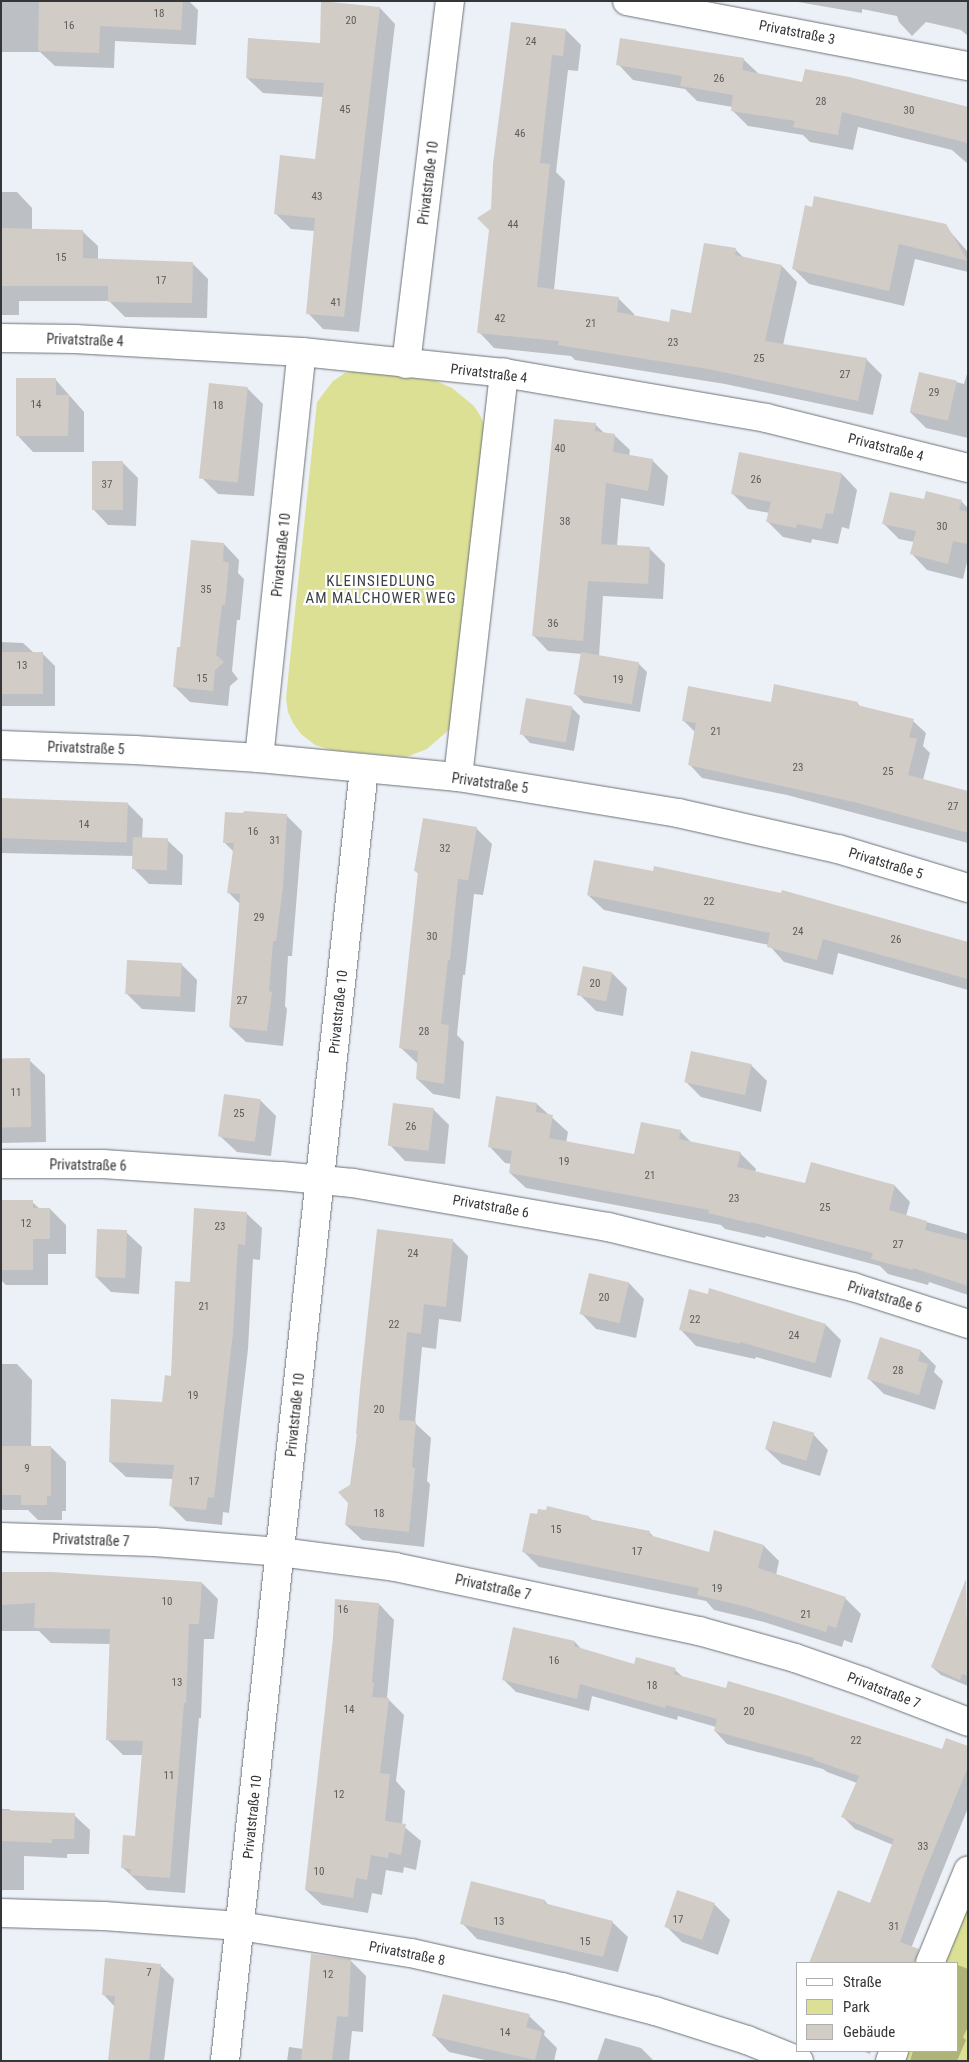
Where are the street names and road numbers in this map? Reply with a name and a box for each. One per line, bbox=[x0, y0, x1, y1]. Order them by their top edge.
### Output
street label: Privatstraße 3 bbox=[758, 16, 836, 48]
street label: Privatstraße 10 bbox=[415, 140, 441, 226]
street label: Privatstraße 4 bbox=[46, 330, 124, 350]
street label: Privatstraße 4 bbox=[450, 360, 528, 386]
street label: Privatstraße 4 bbox=[847, 430, 925, 464]
street label: Privatstraße 10 bbox=[268, 512, 294, 598]
street label: Privatstraße 5 bbox=[47, 738, 125, 758]
street label: Privatstraße 5 bbox=[451, 769, 529, 797]
street label: Privatstraße 5 bbox=[847, 844, 925, 882]
street label: Privatstraße 10 bbox=[325, 969, 351, 1055]
street label: Privatstraße 6 bbox=[49, 1156, 127, 1174]
street label: Privatstraße 6 bbox=[452, 1191, 530, 1221]
street label: Privatstraße 6 bbox=[846, 1278, 924, 1316]
street label: Privatstraße 10 bbox=[282, 1372, 308, 1458]
street label: Privatstraße 7 bbox=[52, 1530, 130, 1550]
street label: Privatstraße 7 bbox=[454, 1571, 532, 1603]
street label: Privatstraße 7 bbox=[845, 1668, 923, 1712]
street label: Privatstraße 10 bbox=[239, 1774, 265, 1860]
street label: Privatstraße 8 bbox=[368, 1937, 446, 1969]

